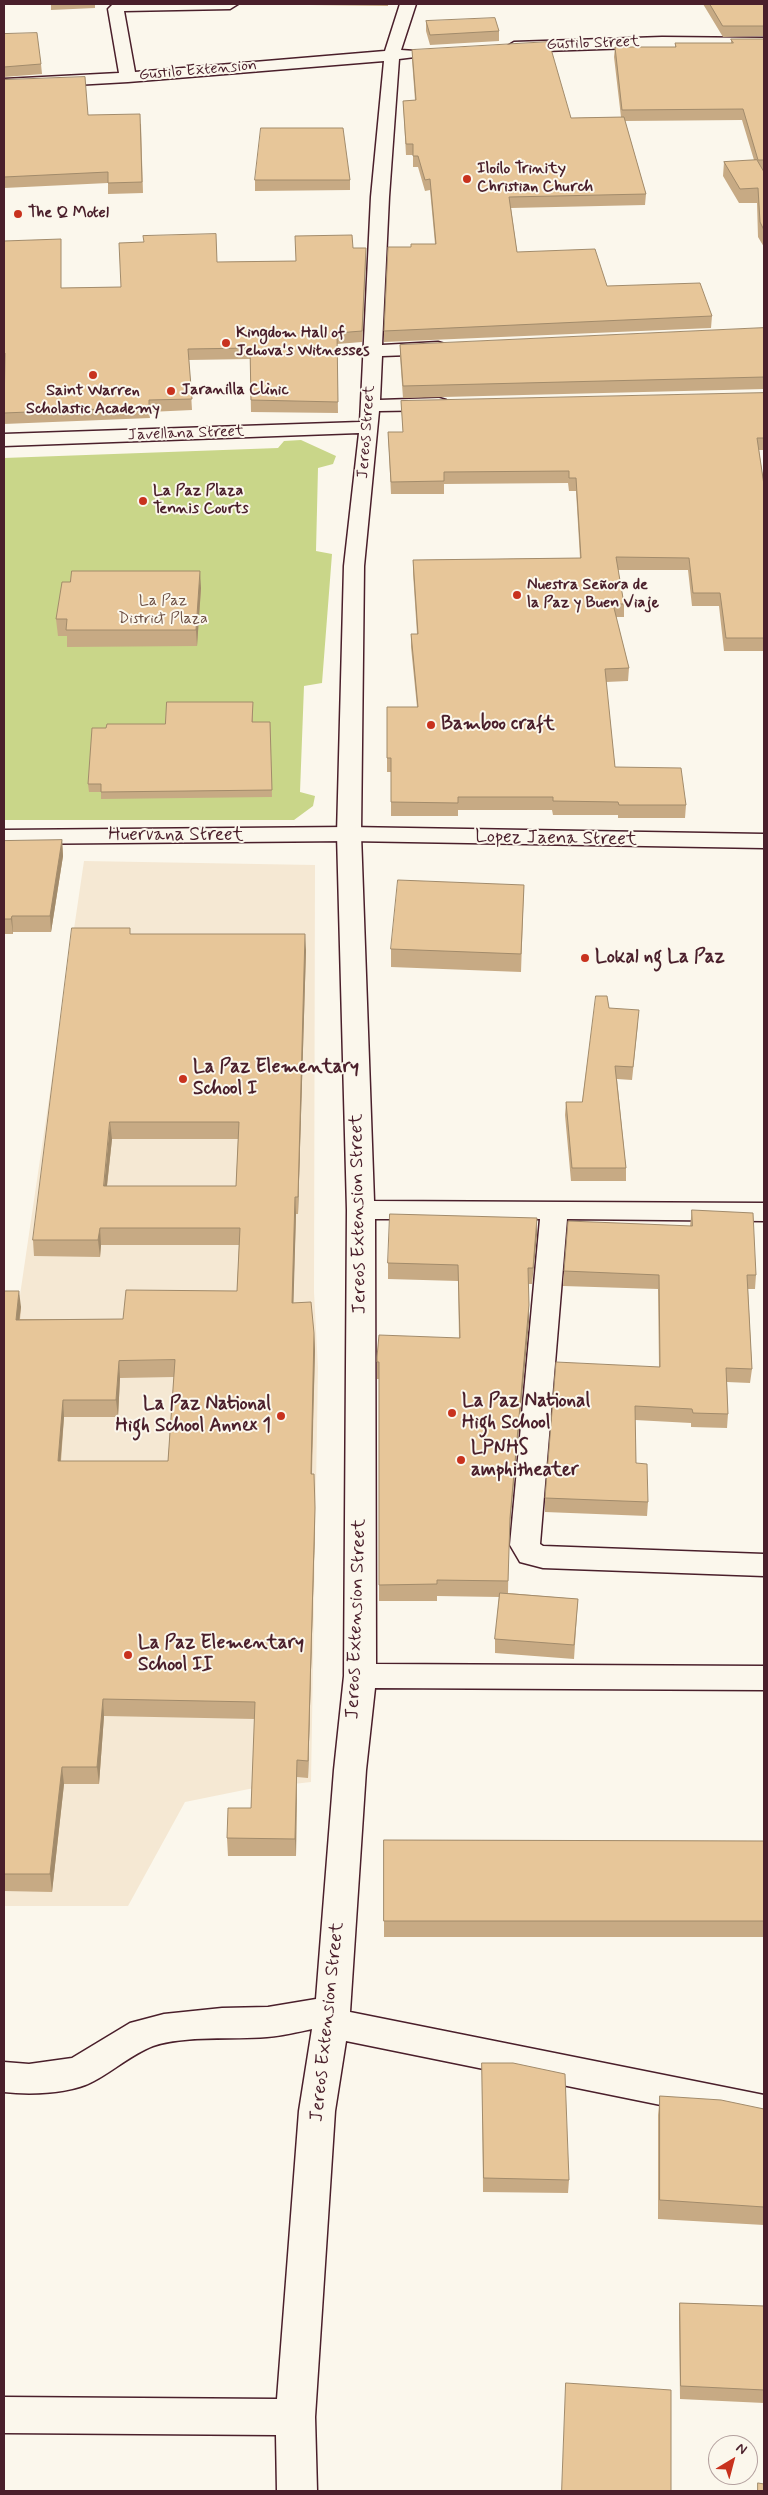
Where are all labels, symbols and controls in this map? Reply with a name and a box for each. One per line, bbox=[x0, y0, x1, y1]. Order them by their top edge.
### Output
street label: Gustilo Street bbox=[546, 33, 640, 55]
street label: Gustilo Extension bbox=[138, 56, 258, 86]
place label: Iloilo Trinity Christian Church bbox=[477, 160, 593, 198]
marker: Iloilo Trinity Christian Church bbox=[461, 173, 473, 185]
place label: The Q Motel bbox=[28, 204, 109, 224]
marker: The Q Motel bbox=[12, 208, 24, 220]
place label: Kingdom Hall of Jehova's Witnesses bbox=[236, 324, 370, 362]
marker: Kingdom Hall of Jehova's Witnesses bbox=[220, 337, 232, 349]
marker: Saint Warren Scholastic Academy bbox=[87, 369, 99, 381]
place label: Jaranilla Clinic bbox=[181, 381, 289, 401]
place label: Saint Warren Scholastic Academy bbox=[26, 382, 160, 420]
marker: Jaranilla Clinic bbox=[165, 385, 177, 397]
street label: Jereos Street bbox=[354, 385, 380, 479]
street label: Javellana Street bbox=[127, 422, 245, 446]
place label: La Paz Plaza Tennis Courts bbox=[153, 482, 249, 520]
marker: La Paz Plaza Tennis Courts bbox=[137, 495, 149, 507]
place label: Nuestra Señora de la Paz y Buen Viaje bbox=[527, 576, 659, 614]
marker: Nuestra Señora de la Paz y Buen Viaje bbox=[511, 589, 523, 601]
park label: La Paz District Plaza bbox=[118, 592, 208, 630]
place label: Bamboo craft bbox=[441, 714, 555, 736]
marker: Bamboo craft bbox=[425, 719, 437, 731]
street label: Huervana Street bbox=[108, 825, 244, 847]
street label: Lopez Jaena Street bbox=[475, 826, 637, 852]
place label: Lokal ng La Paz bbox=[595, 947, 725, 969]
marker: Lokal ng La Paz bbox=[579, 952, 591, 964]
place label: La Paz Elementary School I bbox=[193, 1057, 359, 1101]
marker: La Paz Elementary School I bbox=[177, 1073, 189, 1085]
street label: Jereos Extension Street bbox=[346, 1113, 372, 1315]
place label: La Paz National High School bbox=[462, 1391, 590, 1435]
place label: La Paz National High School Annex 1 bbox=[116, 1394, 271, 1438]
marker: La Paz National High School bbox=[446, 1407, 458, 1419]
marker: La Paz National High School Annex 1 bbox=[275, 1410, 287, 1422]
place label: LPNHS amphitheater bbox=[471, 1438, 579, 1482]
marker: LPNHS amphitheater bbox=[455, 1454, 467, 1466]
street label: Jereos Extension Street bbox=[342, 1518, 372, 1720]
place label: La Paz Elementary School II bbox=[138, 1633, 304, 1677]
marker: La Paz Elementary School II bbox=[122, 1649, 134, 1661]
street label: Jereos Extension Street bbox=[306, 1921, 350, 2123]
north arrow bbox=[708, 2435, 758, 2485]
text: N bbox=[732, 2439, 751, 2459]

